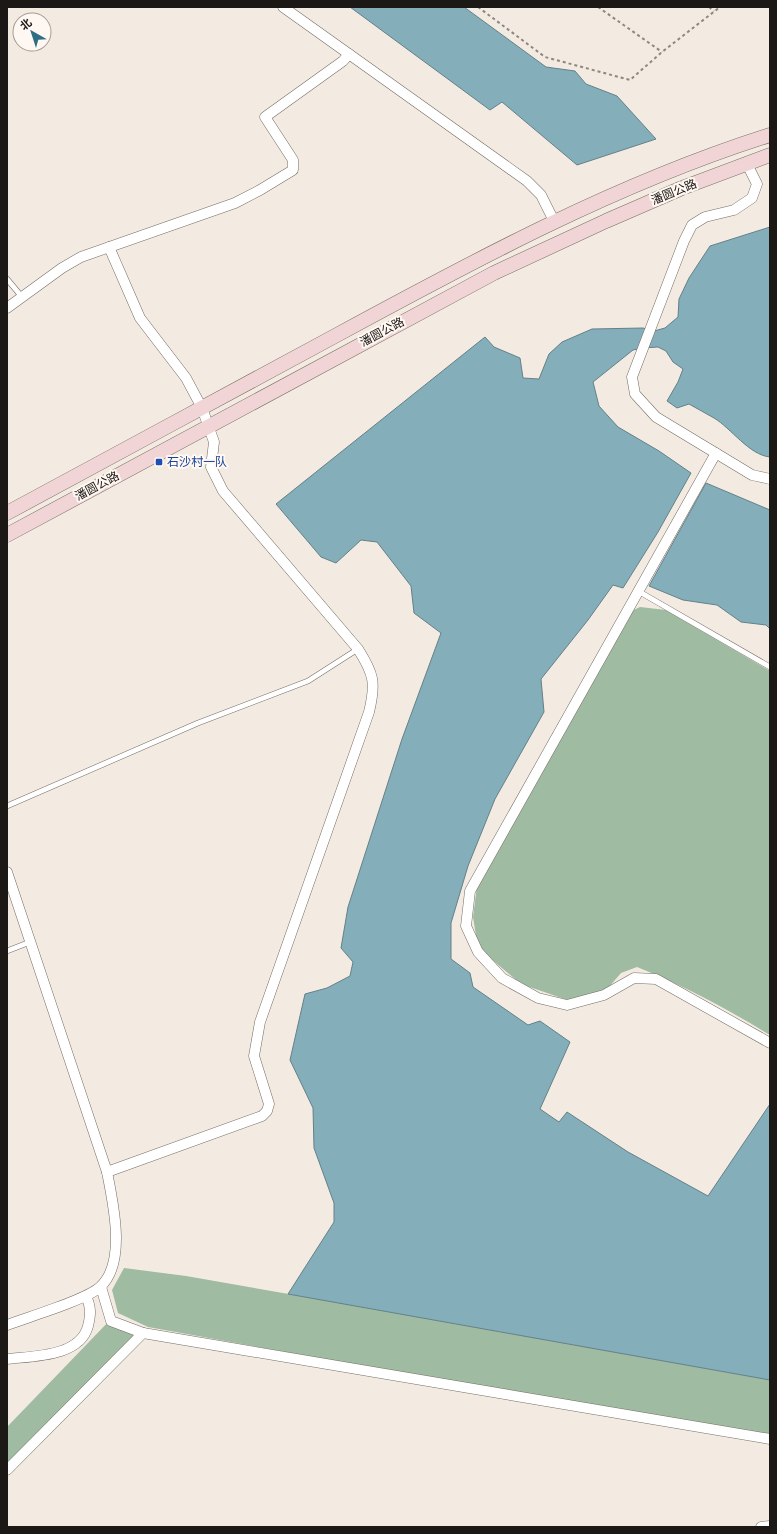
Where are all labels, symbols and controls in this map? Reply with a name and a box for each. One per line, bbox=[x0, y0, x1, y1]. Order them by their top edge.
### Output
north arrow bbox=[12, 12, 52, 52]
text: 北 bbox=[18, 16, 34, 33]
street label: 潘圆公路 bbox=[649, 177, 699, 207]
street label: 潘圆公路 bbox=[358, 315, 406, 349]
place label: 石沙村一队 bbox=[167, 455, 227, 469]
marker: 石沙村一队 bbox=[154, 457, 164, 467]
street label: 潘圆公路 bbox=[73, 469, 121, 503]

